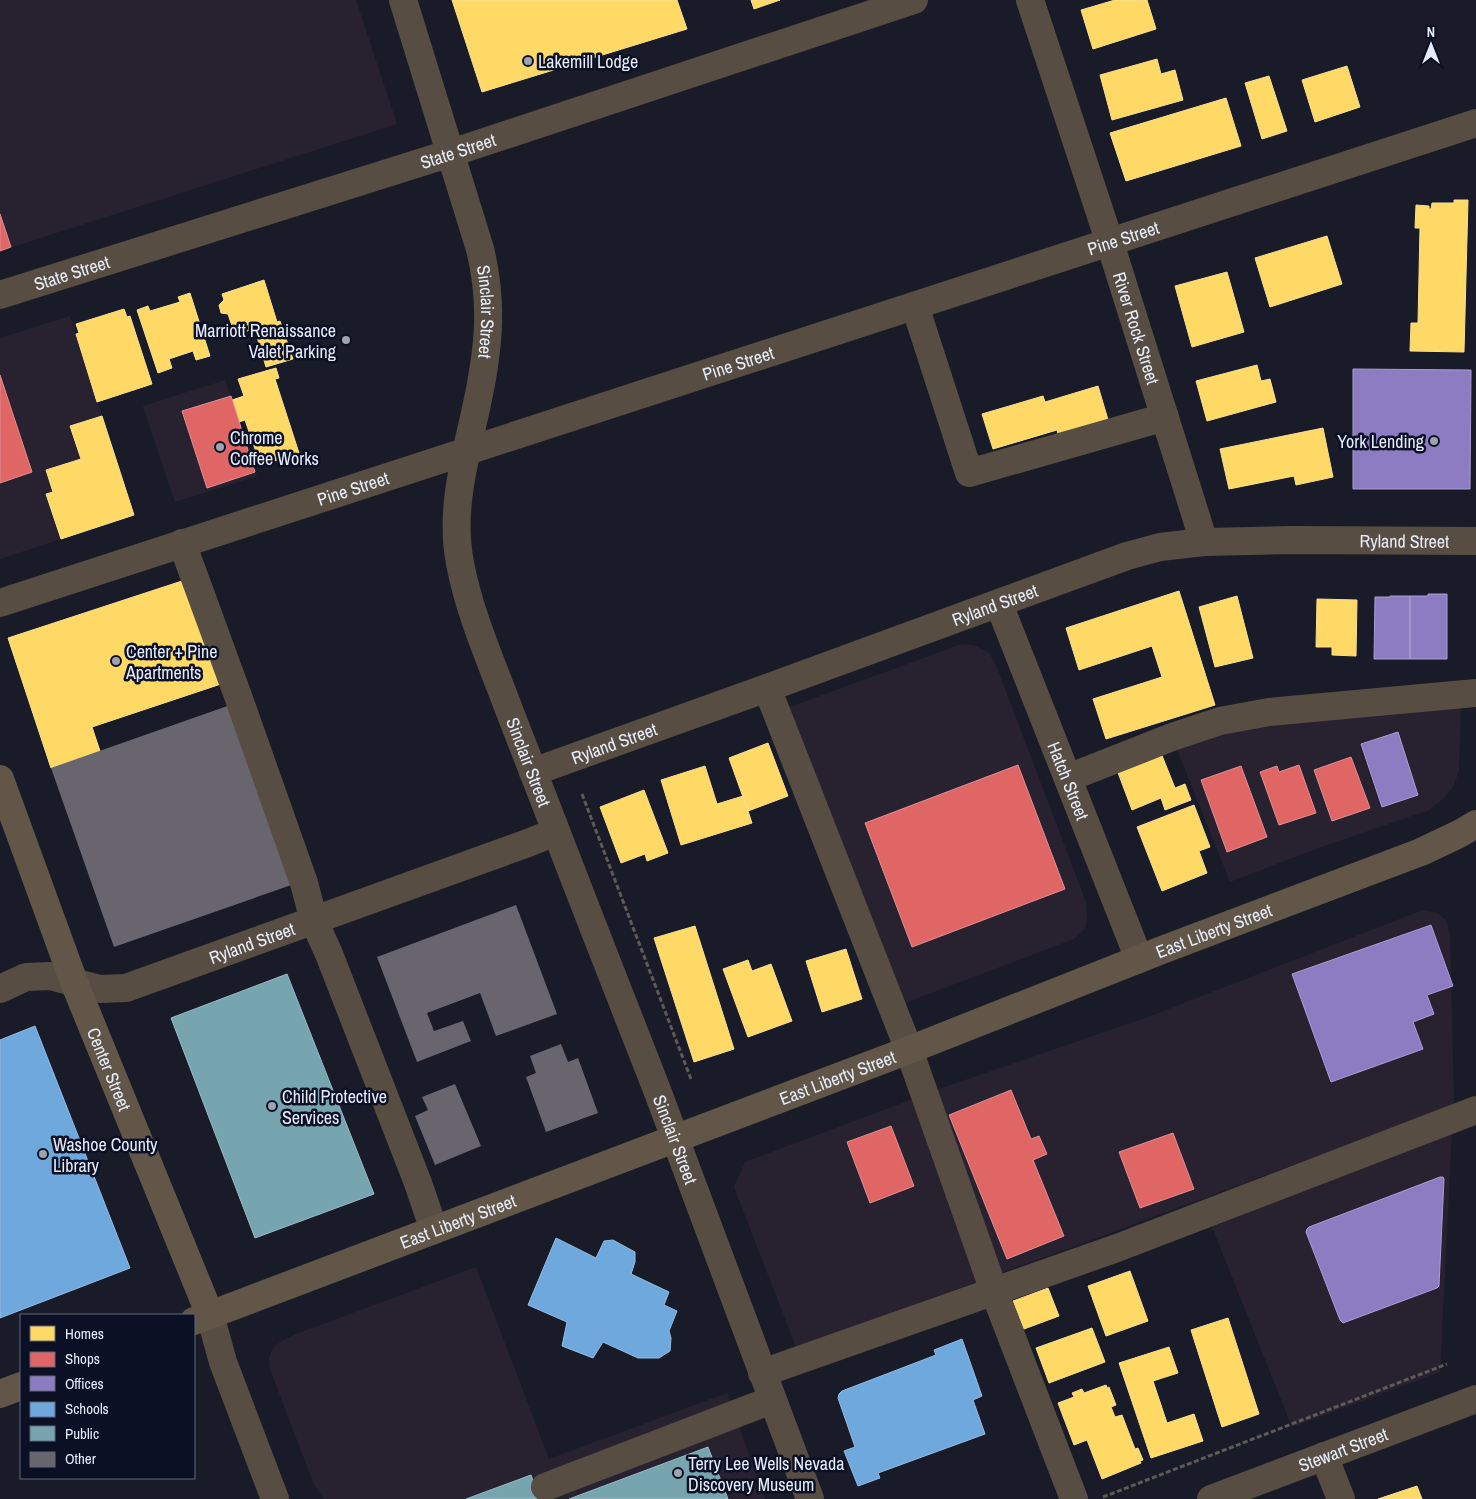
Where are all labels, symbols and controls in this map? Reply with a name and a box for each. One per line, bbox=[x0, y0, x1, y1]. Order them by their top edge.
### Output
north arrow bbox=[1406, 20, 1456, 70]
text: N bbox=[1427, 23, 1435, 41]
place label: Lakemill Lodge bbox=[538, 49, 638, 74]
marker: Lakemill Lodge bbox=[522, 55, 534, 67]
street label: State Street bbox=[417, 127, 499, 174]
street label: Pine Street bbox=[1084, 214, 1162, 261]
street label: State Street bbox=[31, 249, 113, 296]
street label: Sinclair Street bbox=[471, 263, 501, 360]
street label: River Rock Street bbox=[1107, 269, 1166, 387]
place label: Marriott Renaissance Valet Parking bbox=[195, 318, 337, 364]
marker: Marriott Renaissance Valet Parking bbox=[340, 334, 352, 346]
street label: Pine Street bbox=[699, 340, 777, 386]
place label: Chrome Coffee Works bbox=[230, 425, 319, 471]
place label: York Lending bbox=[1337, 429, 1425, 454]
marker: York Lending bbox=[1428, 435, 1440, 447]
marker: Chrome Coffee Works bbox=[214, 441, 226, 453]
street label: Pine Street bbox=[314, 465, 392, 512]
street label: Ryland Street bbox=[1360, 528, 1449, 553]
street label: Ryland Street bbox=[948, 577, 1041, 632]
place label: Center + Pine Apartments bbox=[125, 639, 218, 685]
marker: Center + Pine Apartments bbox=[110, 655, 122, 667]
street label: Sinclair Street bbox=[501, 714, 557, 810]
street label: Ryland Street bbox=[568, 716, 660, 770]
street label: Hatch Street bbox=[1042, 738, 1095, 824]
street label: East Liberty Street bbox=[1152, 897, 1275, 964]
street label: Ryland Street bbox=[205, 916, 298, 970]
street label: Center Street bbox=[81, 1024, 138, 1114]
street label: East Liberty Street bbox=[776, 1044, 899, 1111]
place label: Child Protective Services bbox=[282, 1084, 387, 1130]
street label: Sinclair Street bbox=[647, 1091, 704, 1188]
marker: Child Protective Services bbox=[266, 1100, 278, 1112]
place label: Washoe County Library bbox=[53, 1132, 158, 1178]
marker: Washoe County Library bbox=[37, 1148, 49, 1160]
street label: East Liberty Street bbox=[396, 1188, 519, 1254]
legend bbox=[20, 1314, 195, 1479]
text: Homes bbox=[65, 1323, 104, 1344]
text: Shops bbox=[65, 1348, 100, 1369]
text: Offices bbox=[65, 1373, 104, 1394]
text: Schools bbox=[65, 1398, 109, 1419]
street label: Stewart Street bbox=[1295, 1421, 1391, 1477]
text: Public bbox=[65, 1423, 99, 1444]
text: Other bbox=[65, 1448, 96, 1469]
place label: Terry Lee Wells Nevada Discovery Museum bbox=[688, 1451, 844, 1497]
marker: Terry Lee Wells Nevada Discovery Museum bbox=[672, 1467, 684, 1479]

